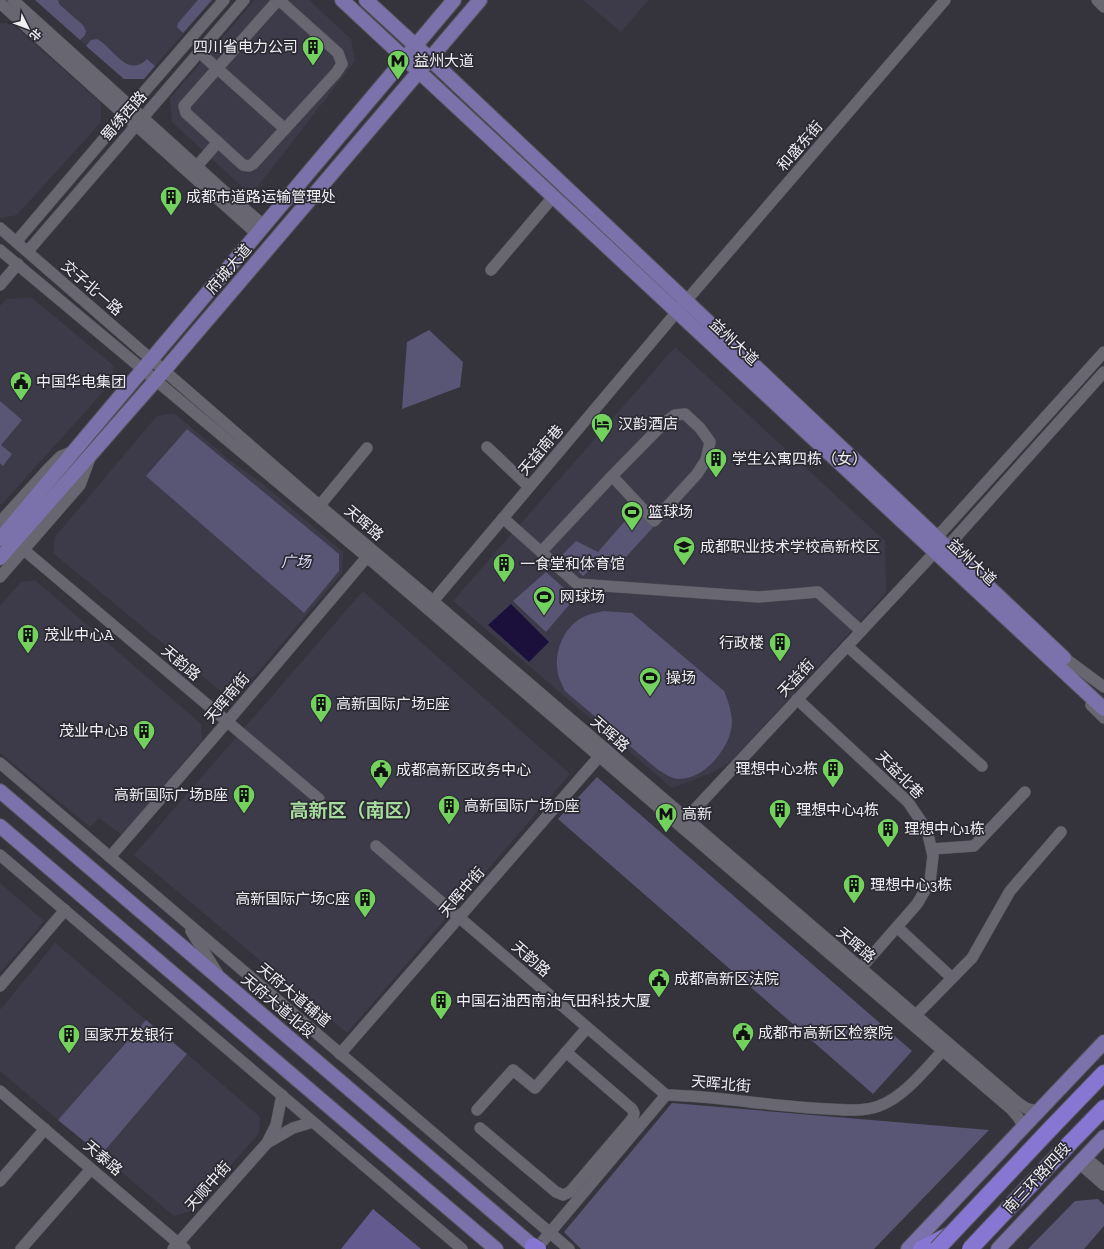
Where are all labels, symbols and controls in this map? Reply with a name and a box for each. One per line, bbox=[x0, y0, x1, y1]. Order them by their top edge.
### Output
north arrow bbox=[8, 8, 48, 48]
text: 北 bbox=[27, 26, 44, 43]
building icon: 四川省电力公司 bbox=[300, 34, 326, 67]
place label: 四川省电力公司 bbox=[193, 38, 298, 56]
metro station icon: 益州大道 bbox=[385, 48, 411, 81]
place label: 益州大道 bbox=[414, 52, 474, 70]
street label: 蜀绣西路 bbox=[98, 87, 150, 145]
street label: 和盛东街 bbox=[774, 117, 826, 175]
building icon: 成都市道路运输管理处 bbox=[158, 184, 184, 217]
place label: 成都市道路运输管理处 bbox=[186, 188, 336, 206]
street label: 府城大道 bbox=[203, 240, 255, 298]
street label: 交子北一路 bbox=[58, 257, 126, 319]
street label: 益州大道 bbox=[706, 315, 762, 369]
public building icon: 中国华电集团 bbox=[8, 369, 34, 402]
place label: 中国华电集团 bbox=[36, 373, 126, 391]
hotel icon: 汉韵酒店 bbox=[589, 411, 615, 444]
place label: 汉韵酒店 bbox=[618, 415, 678, 433]
street label: 天益南巷 bbox=[515, 421, 567, 479]
building icon: 学生公寓四栋（女） bbox=[703, 446, 729, 479]
place label: 学生公寓四栋（女） bbox=[732, 450, 867, 468]
sports icon: 篮球场 bbox=[619, 499, 645, 532]
street label: 天晖路 bbox=[341, 502, 387, 544]
place label: 篮球场 bbox=[648, 503, 693, 521]
school or university icon: 成都职业技术学校高新校区 bbox=[671, 534, 697, 567]
street label: 益州大道 bbox=[944, 535, 1000, 589]
place label: 成都职业技术学校高新校区 bbox=[700, 538, 880, 556]
building icon: 一食堂和体育馆 bbox=[491, 551, 517, 584]
park label: 广场 bbox=[281, 553, 313, 571]
place label: 一食堂和体育馆 bbox=[520, 555, 625, 573]
sports icon: 网球场 bbox=[531, 584, 557, 617]
place label: 网球场 bbox=[560, 588, 605, 606]
building icon: 茂业中心A bbox=[15, 622, 41, 655]
place label: 茂业中心A bbox=[44, 626, 114, 644]
building icon: 行政楼 bbox=[767, 630, 793, 663]
place label: 行政楼 bbox=[719, 634, 764, 652]
street label: 天韵路 bbox=[158, 642, 204, 684]
street label: 天益街 bbox=[774, 655, 818, 701]
sports icon: 操场 bbox=[637, 665, 663, 698]
street label: 天晖南街 bbox=[201, 669, 253, 727]
place label: 操场 bbox=[666, 669, 696, 687]
building icon: 高新国际广场E座 bbox=[308, 691, 334, 724]
place label: 高新国际广场E座 bbox=[336, 695, 450, 713]
street label: 天晖路 bbox=[587, 712, 633, 756]
building icon: 茂业中心B bbox=[131, 718, 157, 751]
place label: 茂业中心B bbox=[59, 722, 128, 740]
street label: 天益北巷 bbox=[872, 747, 928, 803]
building icon: 理想中心2栋 bbox=[820, 756, 846, 789]
public building icon: 成都高新区政务中心 bbox=[368, 757, 394, 790]
place label: 理想中心2栋 bbox=[735, 760, 818, 778]
place label: 成都高新区政务中心 bbox=[396, 761, 531, 779]
building icon: 高新国际广场B座 bbox=[231, 782, 257, 815]
place label: 高新国际广场B座 bbox=[114, 786, 228, 804]
building icon: 高新国际广场D座 bbox=[436, 793, 462, 826]
place label: 高新国际广场D座 bbox=[464, 797, 580, 815]
building icon: 理想中心4栋 bbox=[767, 797, 793, 830]
district label: 高新区（南区） bbox=[289, 799, 423, 822]
metro station icon: 高新 bbox=[653, 801, 679, 834]
place label: 理想中心4栋 bbox=[796, 801, 879, 819]
place label: 高新 bbox=[682, 805, 712, 823]
building icon: 理想中心1栋 bbox=[875, 816, 901, 849]
place label: 理想中心1栋 bbox=[904, 820, 985, 838]
street label: 天晖中街 bbox=[436, 863, 488, 921]
building icon: 理想中心3栋 bbox=[841, 872, 867, 905]
place label: 理想中心3栋 bbox=[870, 876, 952, 894]
building icon: 高新国际广场C座 bbox=[352, 886, 378, 919]
place label: 高新国际广场C座 bbox=[235, 890, 350, 908]
street label: 天晖路 bbox=[833, 924, 879, 966]
street label: 天韵路 bbox=[508, 937, 554, 981]
street label: 天府大道辅道 bbox=[254, 959, 334, 1031]
public building icon: 成都高新区法院 bbox=[646, 966, 672, 999]
street label: 天府大道北段 bbox=[238, 970, 318, 1042]
place label: 成都高新区法院 bbox=[674, 970, 779, 988]
building icon: 中国石油西南油气田科技大厦 bbox=[428, 988, 454, 1021]
place label: 中国石油西南油气田科技大厦 bbox=[456, 992, 651, 1010]
public building icon: 成都市高新区检察院 bbox=[730, 1020, 756, 1053]
building icon: 国家开发银行 bbox=[56, 1022, 82, 1055]
place label: 成都市高新区检察院 bbox=[758, 1024, 893, 1042]
place label: 国家开发银行 bbox=[84, 1026, 174, 1044]
street label: 天晖北街 bbox=[690, 1072, 752, 1096]
street label: 天泰路 bbox=[80, 1137, 126, 1179]
street label: 南三环路四段 bbox=[1000, 1139, 1074, 1217]
street label: 天顺中街 bbox=[181, 1158, 235, 1214]

